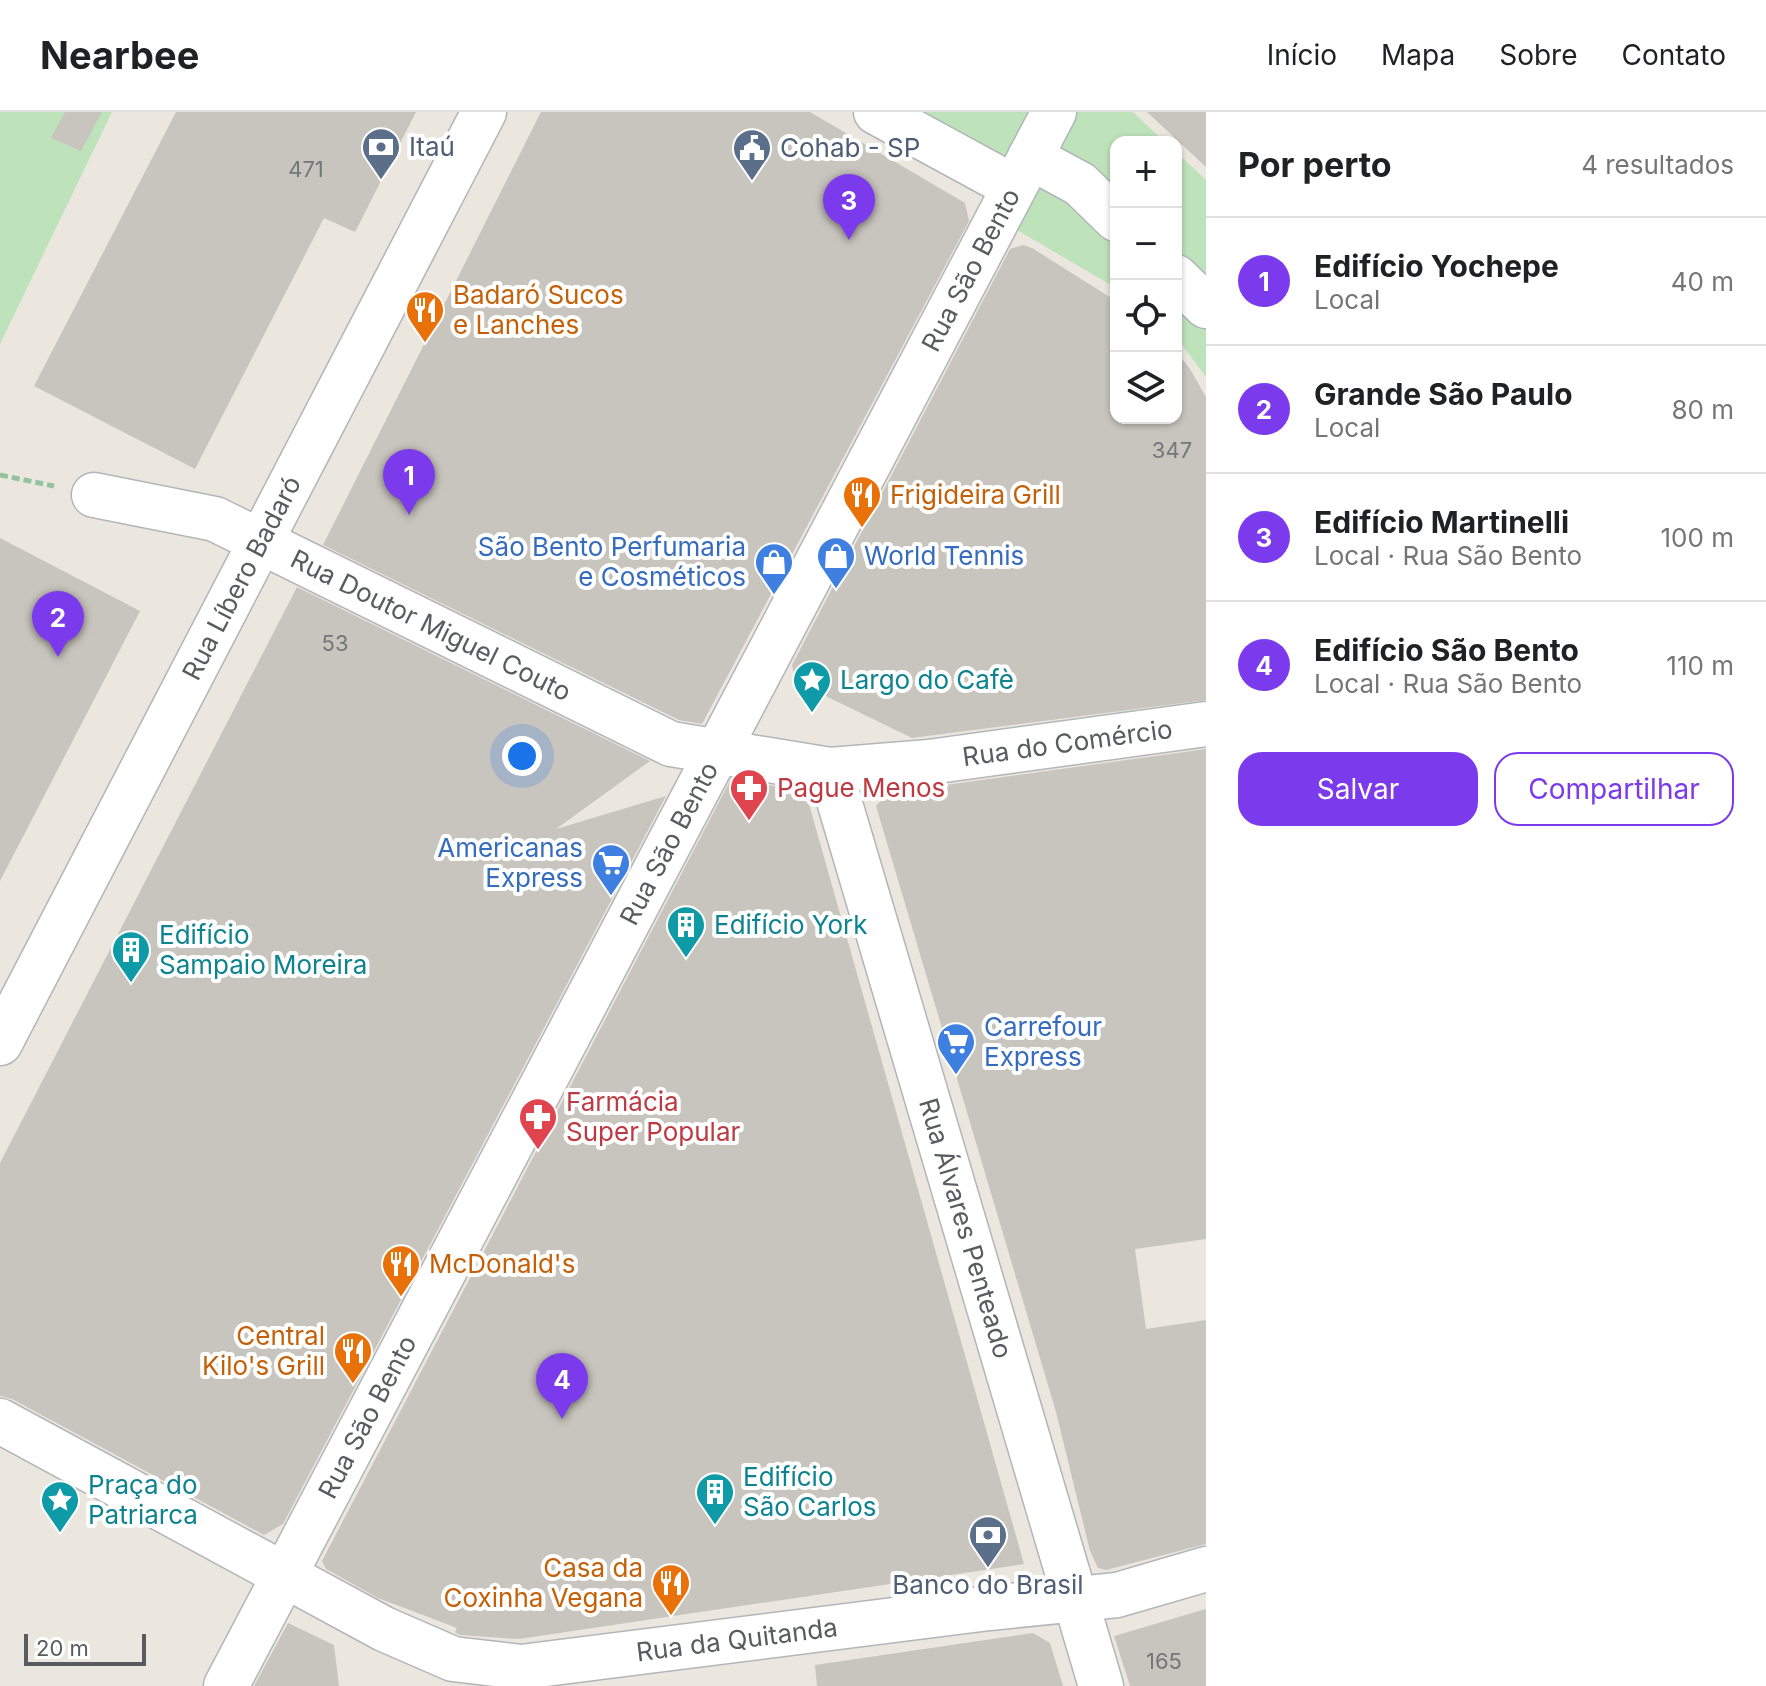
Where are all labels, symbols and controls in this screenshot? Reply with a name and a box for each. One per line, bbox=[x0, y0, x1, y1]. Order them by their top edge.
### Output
text: Nearbee bbox=[40, 32, 199, 78]
text: Início bbox=[1267, 38, 1337, 72]
text: Mapa bbox=[1381, 38, 1455, 72]
text: Sobre bbox=[1499, 38, 1578, 72]
text: Contato bbox=[1622, 38, 1726, 72]
bank icon: Itaú bbox=[360, 126, 402, 181]
public building icon: Cohab - SP bbox=[731, 127, 773, 182]
place label: Itaú bbox=[409, 131, 455, 162]
place label: Cohab - SP bbox=[780, 132, 920, 163]
map controls bbox=[1110, 136, 1182, 424]
button: + bbox=[1110, 136, 1182, 208]
text: Por perto bbox=[1238, 144, 1392, 185]
text: 4 resultados bbox=[1581, 149, 1734, 180]
house number: 471 bbox=[288, 156, 324, 182]
pin: 3 bbox=[823, 174, 875, 240]
street label: Rua São Bento bbox=[915, 183, 1026, 356]
button: − bbox=[1110, 208, 1182, 280]
text: Edifício Yochepe bbox=[1314, 248, 1559, 284]
text: 1 bbox=[1258, 266, 1270, 297]
text: 40 m bbox=[1671, 266, 1734, 297]
place label: Badaró Sucos e Lanches bbox=[453, 279, 624, 340]
button: locate bbox=[1110, 280, 1182, 352]
text: Local bbox=[1314, 284, 1380, 315]
restaurant icon: Badaró Sucos e Lanches bbox=[404, 289, 446, 344]
button: layers bbox=[1110, 352, 1182, 424]
text: Grande São Paulo bbox=[1314, 376, 1573, 412]
text: 2 bbox=[1256, 394, 1272, 425]
text: 80 m bbox=[1671, 394, 1734, 425]
text: Local bbox=[1314, 412, 1380, 443]
house number: 347 bbox=[1152, 437, 1192, 463]
pin: 1 bbox=[383, 449, 435, 515]
street label: Rua Líbero Badaró bbox=[175, 471, 307, 685]
restaurant icon: Frigideira Grill bbox=[841, 474, 883, 529]
place label: Frigideira Grill bbox=[890, 479, 1061, 510]
text: Edifício Martinelli bbox=[1314, 504, 1569, 540]
text: 3 bbox=[1256, 522, 1272, 553]
text: 100 m bbox=[1661, 522, 1734, 553]
place label: São Bento Perfumaria e Cosméticos bbox=[478, 531, 746, 592]
shop icon: World Tennis bbox=[815, 535, 857, 590]
place label: World Tennis bbox=[864, 540, 1024, 571]
text: Local · Rua São Bento bbox=[1314, 540, 1582, 571]
shop icon: São Bento Perfumaria e Cosméticos bbox=[753, 541, 795, 596]
street label: Rua Doutor Miguel Couto bbox=[286, 543, 576, 707]
pin: 2 bbox=[32, 591, 84, 657]
house number: 53 bbox=[322, 630, 348, 656]
text: Edifício São Bento bbox=[1314, 632, 1579, 668]
text: 4 bbox=[1255, 650, 1273, 681]
text: 110 m bbox=[1666, 650, 1734, 681]
place icon: Largo do Cafè bbox=[791, 659, 833, 714]
place label: Largo do Cafè bbox=[840, 664, 1014, 695]
text: Local · Rua São Bento bbox=[1314, 668, 1582, 699]
street label: Rua do Comércio bbox=[960, 713, 1174, 772]
your location bbox=[502, 736, 542, 776]
button: Salvar bbox=[1238, 752, 1478, 826]
button: Compartilhar bbox=[1494, 752, 1734, 826]
street label: Rua São Bento bbox=[613, 757, 724, 930]
pharmacy icon: Pague Menos bbox=[728, 767, 770, 822]
place label: Pague Menos bbox=[777, 772, 945, 803]
place label: Americanas Express bbox=[437, 832, 583, 893]
supermarket icon: Americanas Express bbox=[590, 842, 632, 897]
building icon: Edifício York bbox=[665, 904, 707, 959]
place label: Edifício York bbox=[714, 909, 868, 940]
place label: Edifício Sampaio Moreira bbox=[159, 919, 367, 980]
building icon: Edifício Sampaio Moreira bbox=[110, 929, 152, 984]
place label: Carrefour Express bbox=[984, 1011, 1102, 1072]
supermarket icon: Carrefour Express bbox=[935, 1021, 977, 1076]
place label: Farmácia Super Popular bbox=[566, 1086, 740, 1147]
street label: Rua Álvares Penteado bbox=[913, 1094, 1019, 1362]
pharmacy icon: Farmácia Super Popular bbox=[517, 1096, 559, 1151]
restaurant icon: McDonald's bbox=[380, 1243, 422, 1298]
place label: McDonald's bbox=[429, 1248, 575, 1279]
place label: Central Kilo's Grill bbox=[202, 1320, 325, 1381]
street label: Rua São Bento bbox=[312, 1330, 423, 1503]
restaurant icon: Central Kilo's Grill bbox=[332, 1330, 374, 1385]
pin: 4 bbox=[536, 1353, 588, 1419]
place label: Edifício São Carlos bbox=[743, 1461, 877, 1522]
place label: Praça do Patriarca bbox=[88, 1469, 198, 1530]
building icon: Edifício São Carlos bbox=[694, 1471, 736, 1526]
place icon: Praça do Patriarca bbox=[39, 1479, 81, 1534]
bank icon: Banco do Brasil bbox=[967, 1514, 1009, 1569]
place label: Casa da Coxinha Vegana bbox=[444, 1552, 643, 1613]
restaurant icon: Casa da Coxinha Vegana bbox=[650, 1562, 692, 1617]
place label: Banco do Brasil bbox=[892, 1569, 1084, 1600]
street label: Rua da Quitanda bbox=[634, 1611, 839, 1667]
scale bar bbox=[24, 1630, 146, 1666]
text: 20 m bbox=[36, 1635, 89, 1661]
house number: 165 bbox=[1146, 1648, 1182, 1674]

